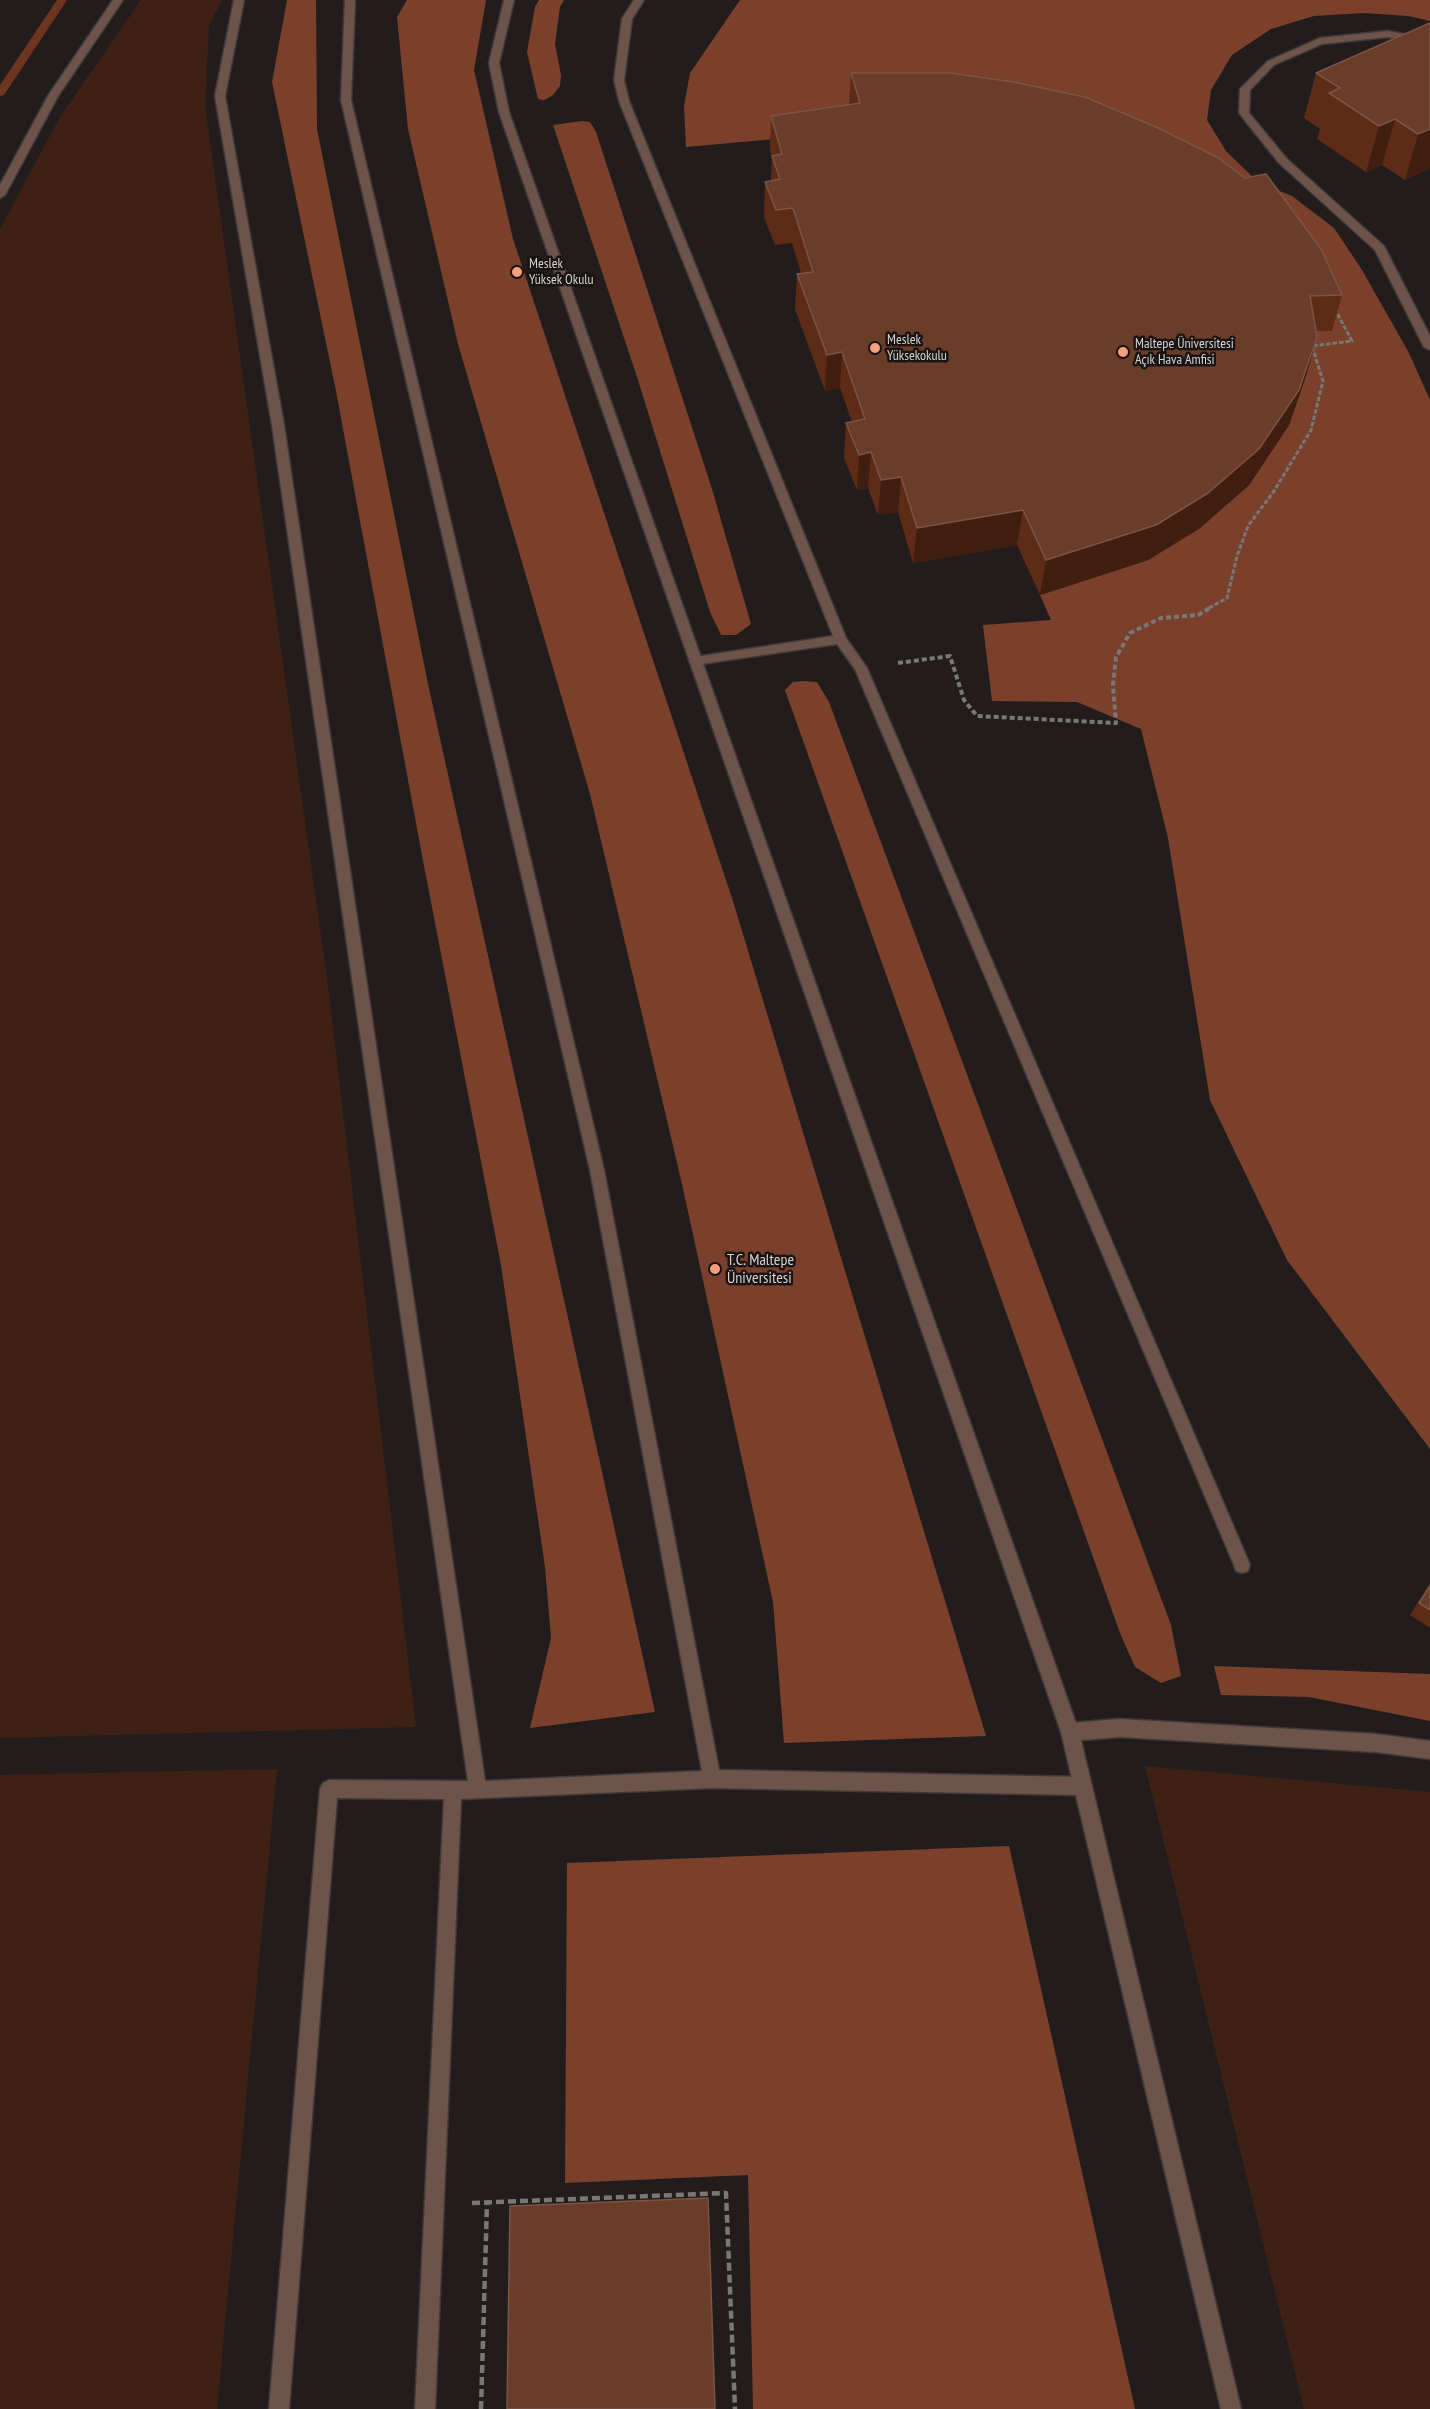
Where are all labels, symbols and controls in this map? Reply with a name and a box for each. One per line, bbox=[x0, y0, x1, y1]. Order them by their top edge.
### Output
place label: Meslek Yüksek Okulu bbox=[529, 256, 594, 288]
marker: Meslek Yüksek Okulu bbox=[510, 265, 524, 279]
place label: Meslek Yüksekokulu bbox=[887, 332, 947, 364]
place label: Maltepe Üniversitesi Açık Hava Amfisi bbox=[1135, 336, 1234, 368]
marker: Meslek Yüksekokulu bbox=[868, 341, 882, 355]
marker: Maltepe Üniversitesi Açık Hava Amfisi bbox=[1116, 345, 1130, 359]
place label: T.C. Maltepe Üniversitesi bbox=[727, 1250, 794, 1288]
marker: T.C. Maltepe Üniversitesi bbox=[708, 1262, 722, 1276]

